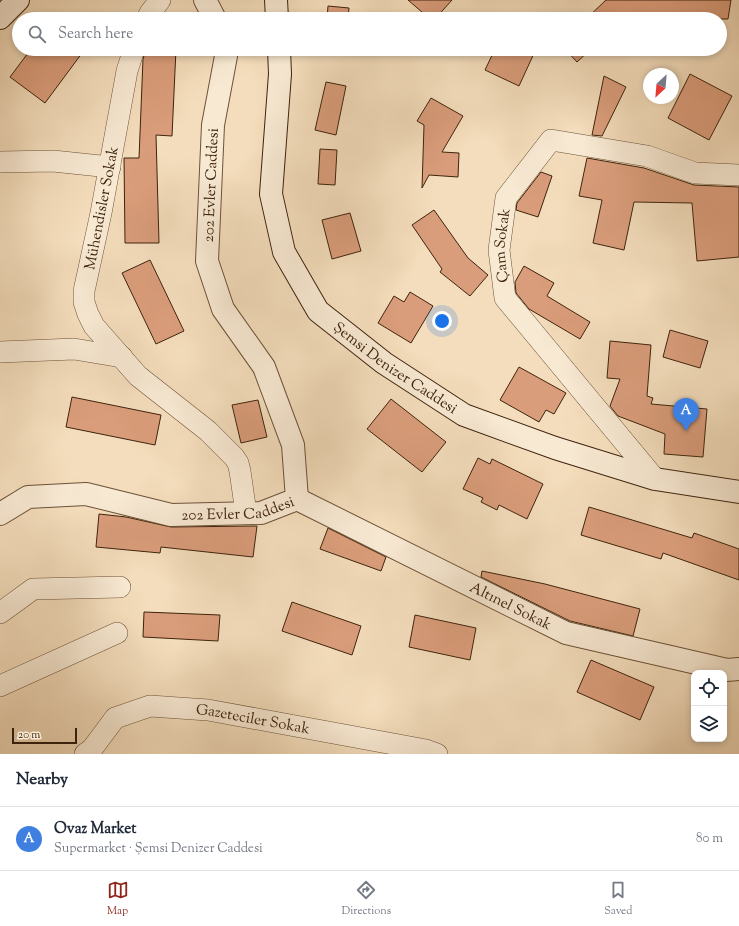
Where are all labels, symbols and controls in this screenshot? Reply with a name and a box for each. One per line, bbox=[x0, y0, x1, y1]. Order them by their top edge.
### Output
search box bbox=[12, 12, 727, 56]
icon: search bbox=[26, 23, 48, 45]
text: Search here bbox=[58, 24, 133, 45]
north arrow bbox=[643, 68, 679, 104]
street label: 202 Evler Caddesi bbox=[199, 128, 225, 243]
street label: Mühendisler Sokak bbox=[80, 145, 125, 272]
street label: Çam Sokak bbox=[490, 207, 516, 284]
your location bbox=[432, 311, 452, 331]
street label: Şemsi Denizer Caddesi bbox=[328, 318, 461, 420]
pin: A bbox=[673, 398, 699, 431]
street label: 202 Evler Caddesi bbox=[181, 492, 298, 527]
street label: Altınel Sokak bbox=[466, 578, 555, 636]
map controls bbox=[691, 670, 727, 742]
button: locate bbox=[691, 670, 727, 706]
street label: Gazeteciler Sokak bbox=[195, 700, 311, 740]
button: layers bbox=[691, 706, 727, 742]
scale bar bbox=[12, 726, 77, 745]
text: 20 m bbox=[18, 727, 40, 743]
text: Nearby bbox=[16, 768, 68, 792]
text: Ovaz Market bbox=[54, 819, 136, 840]
text: A bbox=[24, 830, 34, 848]
text: 80 m bbox=[696, 830, 723, 848]
text: Supermarket · Şemsi Denizer Caddesi bbox=[54, 840, 263, 858]
tab: Map bbox=[107, 879, 129, 919]
tab: Directions bbox=[342, 879, 391, 919]
tab: Saved bbox=[604, 879, 632, 919]

